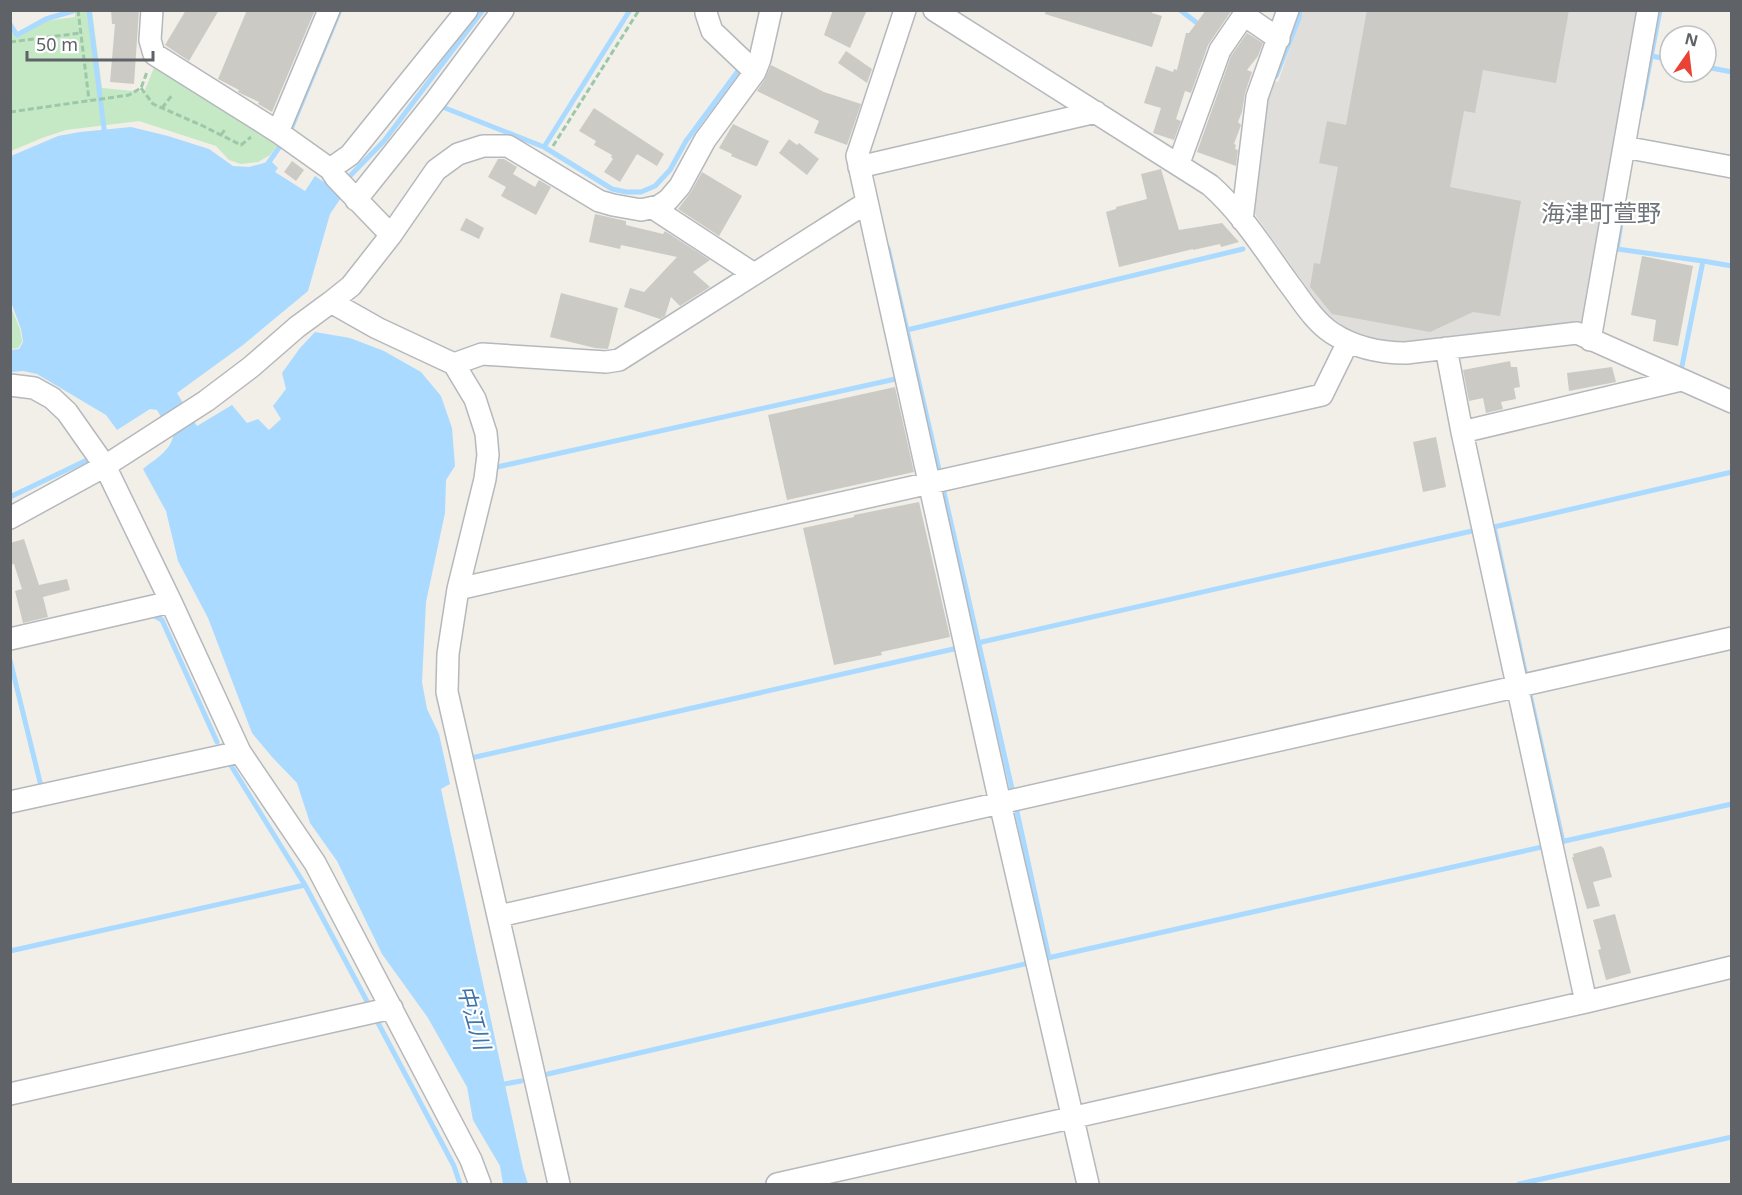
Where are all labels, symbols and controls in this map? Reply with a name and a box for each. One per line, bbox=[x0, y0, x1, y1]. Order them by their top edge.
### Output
scale bar bbox=[27, 24, 153, 62]
north arrow bbox=[1658, 24, 1718, 84]
text: N bbox=[1683, 27, 1701, 52]
text: 50 m bbox=[36, 32, 78, 56]
district label: 海津町萱野 bbox=[1541, 196, 1661, 229]
water label: 中江川 bbox=[451, 981, 499, 1055]

